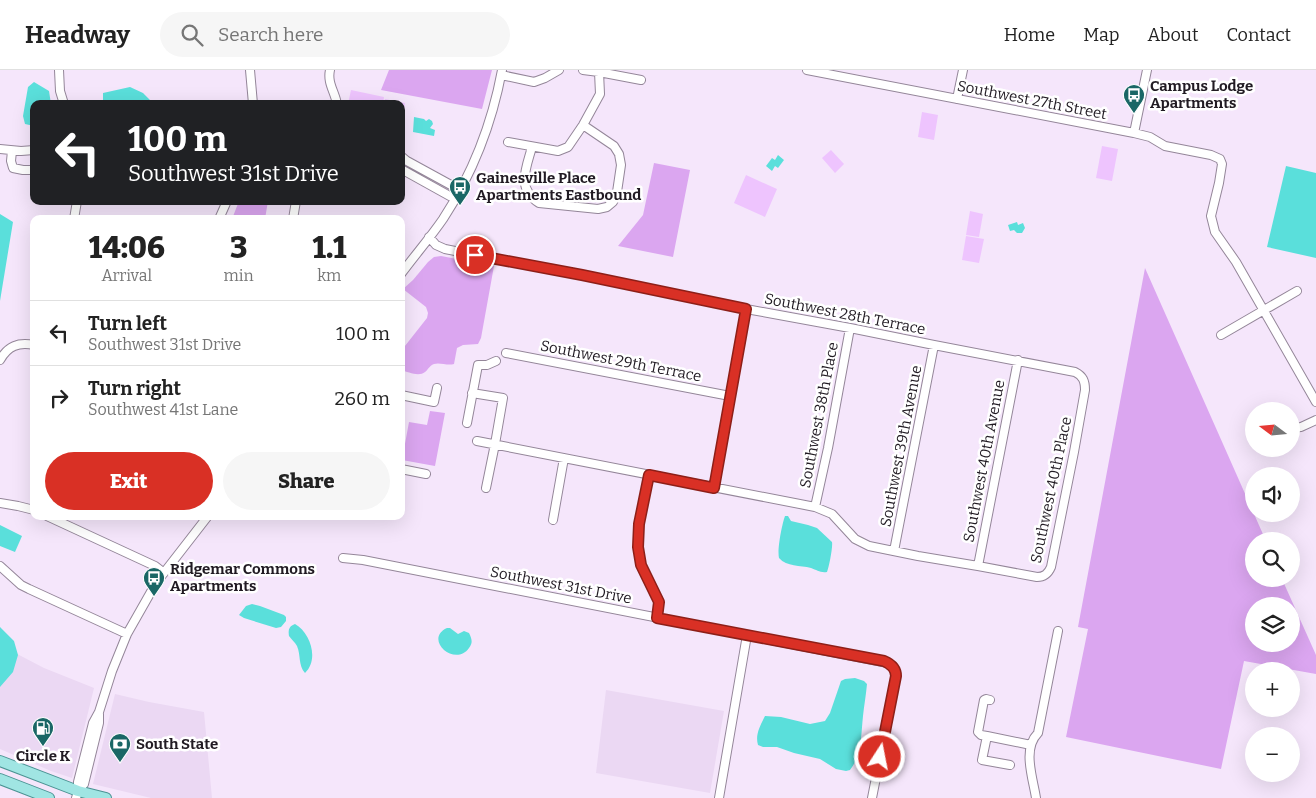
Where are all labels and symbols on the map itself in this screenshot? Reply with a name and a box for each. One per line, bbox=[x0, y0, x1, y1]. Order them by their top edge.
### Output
street label: Southwest 27th Street bbox=[956, 77, 1109, 123]
place label: Campus Lodge Apartments bbox=[1150, 77, 1253, 112]
bus stop icon: Campus Lodge Apartments bbox=[1122, 83, 1146, 114]
place label: Gainesville Place Apartments Eastbound bbox=[476, 169, 641, 204]
bus stop icon: Gainesville Place Apartments Eastbound bbox=[448, 175, 472, 206]
pin bbox=[454, 234, 496, 276]
street label: Southwest 28th Terrace bbox=[763, 290, 927, 338]
street label: Southwest 29th Terrace bbox=[539, 337, 703, 385]
street label: Southwest 38th Place bbox=[796, 341, 842, 489]
street label: Southwest 39th Avenue bbox=[877, 364, 925, 528]
street label: Southwest 40th Avenue bbox=[959, 378, 1009, 544]
north arrow bbox=[1245, 402, 1300, 458]
street label: Southwest 40th Place bbox=[1027, 415, 1075, 565]
place label: Ridgemar Commons Apartments bbox=[170, 560, 315, 595]
street label: Southwest 31st Drive bbox=[489, 562, 633, 608]
bus stop icon: Ridgemar Commons Apartments bbox=[142, 566, 166, 597]
fuel station icon: Circle K bbox=[31, 716, 55, 747]
position arrow bbox=[853, 730, 905, 782]
bank icon: South State bbox=[108, 732, 132, 763]
place label: South State bbox=[136, 735, 218, 753]
place label: Circle K bbox=[16, 747, 71, 765]

